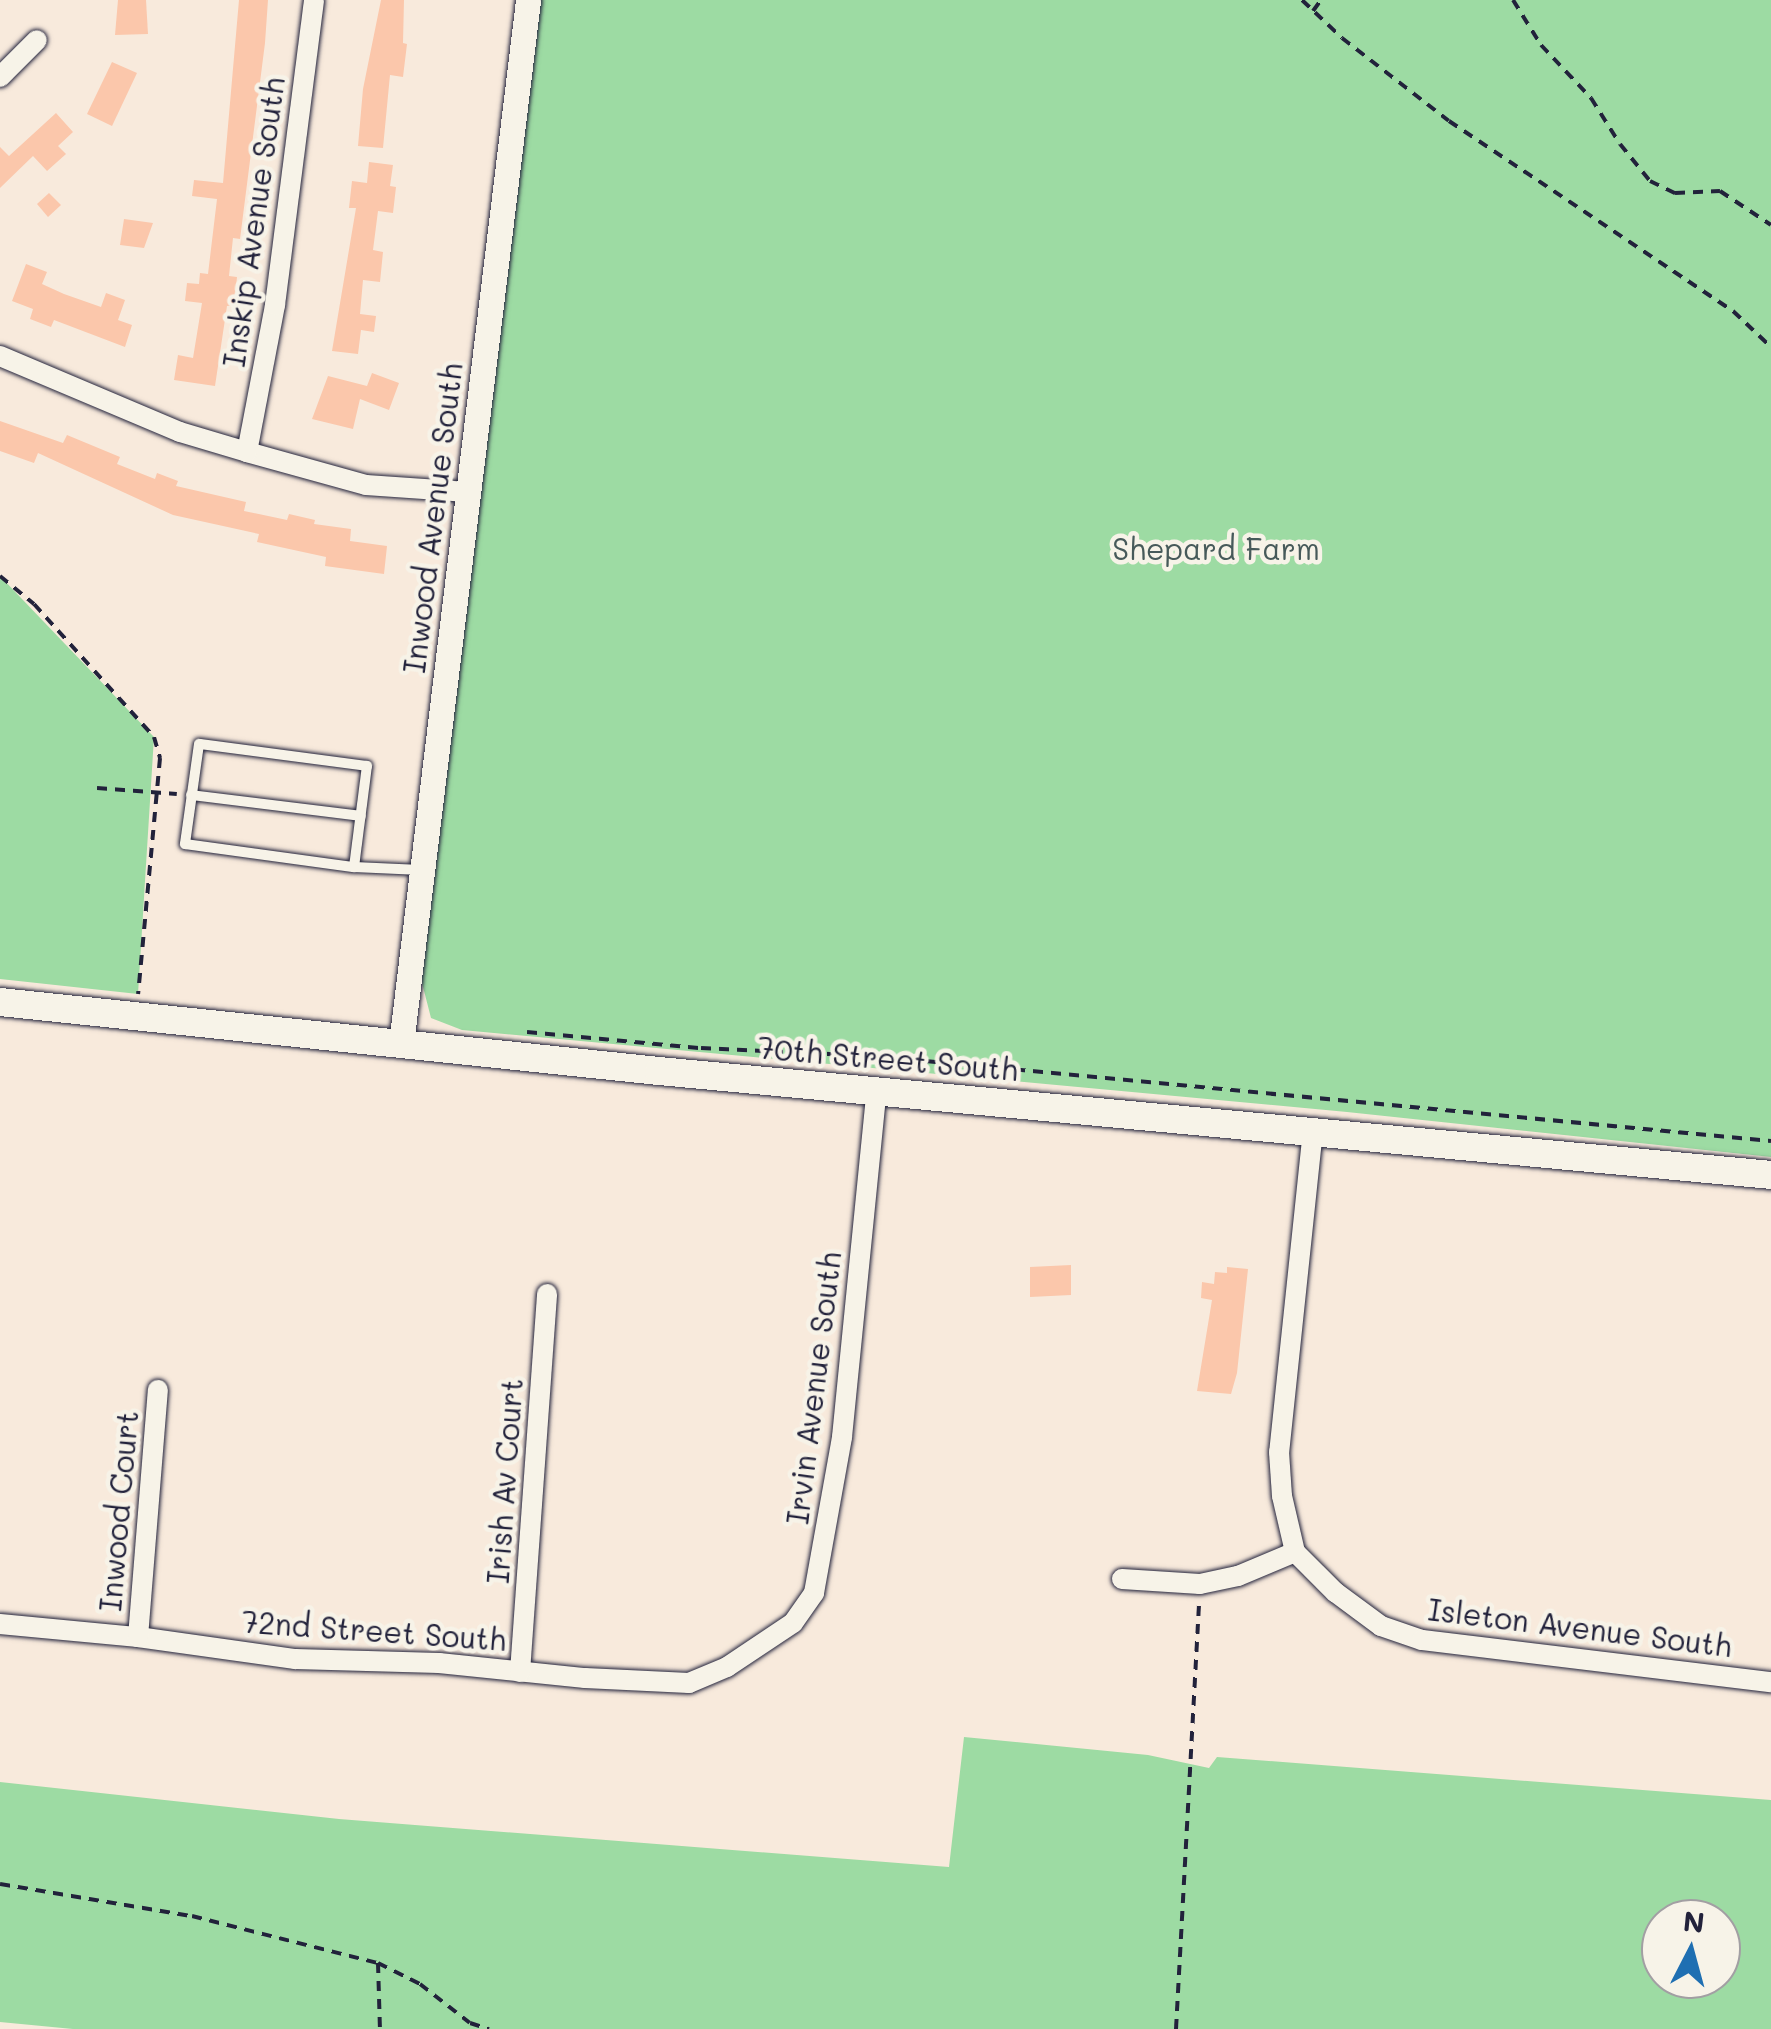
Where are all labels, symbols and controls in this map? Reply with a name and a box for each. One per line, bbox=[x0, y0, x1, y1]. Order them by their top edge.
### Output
street label: Inskip Avenue South bbox=[215, 75, 291, 369]
street label: Inwood Avenue South bbox=[395, 361, 469, 675]
park label: Shepard Farm bbox=[1112, 530, 1320, 566]
street label: 70th Street South bbox=[756, 1029, 1020, 1087]
street label: Irvin Avenue South bbox=[778, 1250, 848, 1526]
street label: Irish Av Court bbox=[479, 1377, 529, 1585]
street label: Inwood Court bbox=[91, 1409, 145, 1613]
street label: Isleton Avenue South bbox=[1426, 1591, 1734, 1663]
street label: 72nd Street South bbox=[241, 1603, 507, 1657]
north arrow bbox=[1641, 1899, 1741, 1999]
text: N bbox=[1681, 1902, 1706, 1940]

